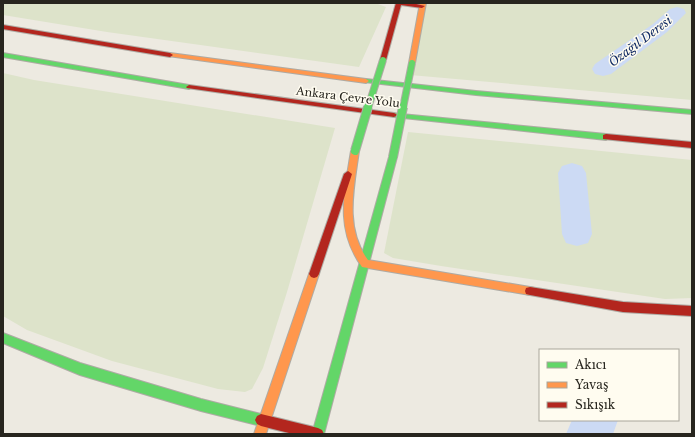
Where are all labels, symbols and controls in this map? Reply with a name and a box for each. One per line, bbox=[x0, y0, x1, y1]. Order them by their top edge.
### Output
water label: Özağıl Deresi bbox=[604, 10, 675, 70]
street label: Ankara Çevre Yolu bbox=[294, 84, 401, 110]
legend bbox=[539, 349, 679, 421]
text: Akıcı bbox=[574, 357, 606, 372]
text: Yavaş bbox=[574, 377, 608, 392]
text: Sıkışık bbox=[575, 397, 616, 412]

